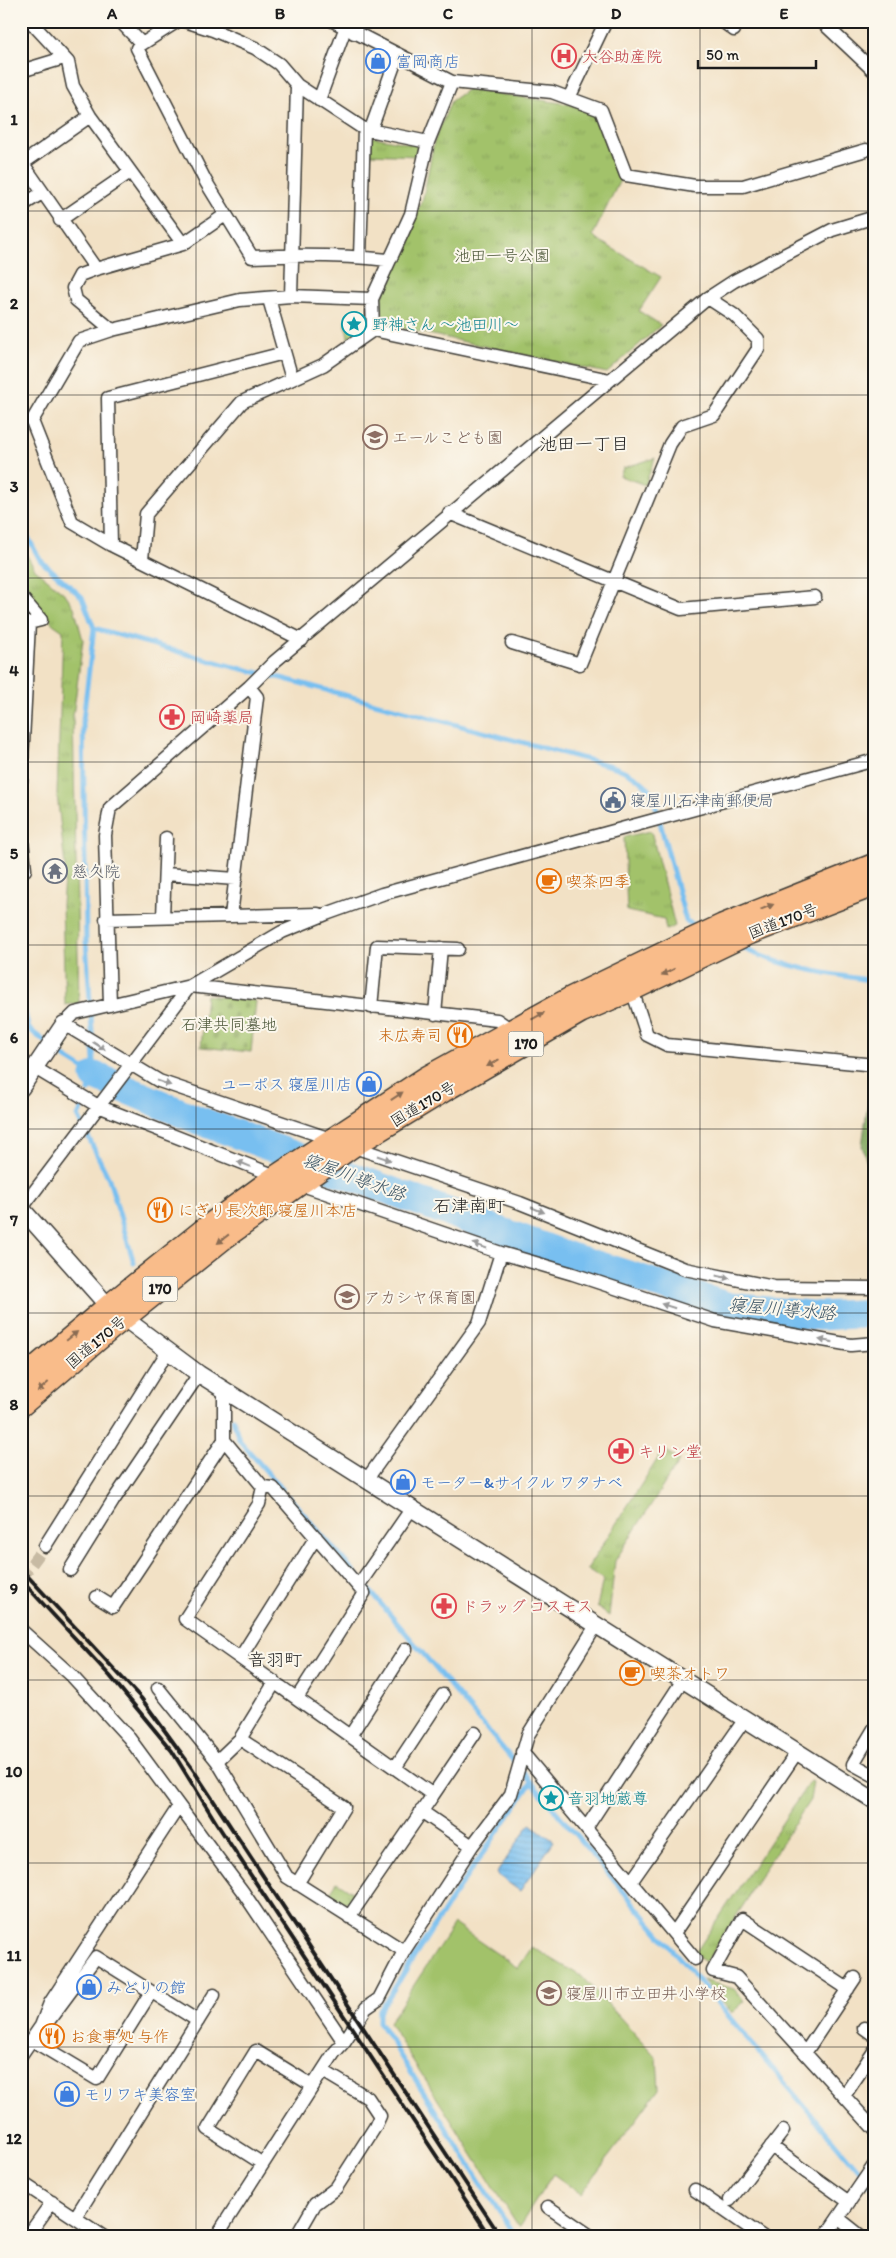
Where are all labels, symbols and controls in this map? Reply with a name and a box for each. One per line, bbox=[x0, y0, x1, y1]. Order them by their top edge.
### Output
text: A bbox=[106, 4, 118, 23]
text: B bbox=[275, 4, 286, 23]
text: C bbox=[443, 4, 454, 23]
text: D bbox=[611, 4, 622, 23]
text: E bbox=[780, 4, 789, 23]
scale bar bbox=[698, 38, 816, 70]
hospital icon: 大谷助産院 bbox=[551, 43, 577, 69]
text: 50 m bbox=[706, 46, 739, 64]
place label: 大谷助産院 bbox=[582, 47, 662, 66]
shop icon: 富岡商店 bbox=[365, 48, 391, 74]
place label: 富岡商店 bbox=[396, 52, 460, 71]
text: 1 bbox=[10, 110, 18, 129]
park label: 池田一号公園 bbox=[454, 246, 550, 265]
text: 2 bbox=[10, 294, 19, 313]
place icon: 野神さん ～池田川～ bbox=[341, 311, 367, 337]
place label: 野神さん ～池田川～ bbox=[372, 315, 520, 334]
school or university icon: エールこども園 bbox=[362, 424, 388, 450]
place label: エールこども園 bbox=[392, 428, 503, 447]
district label: 池田一丁目 bbox=[539, 433, 629, 455]
text: 3 bbox=[10, 477, 19, 496]
text: 4 bbox=[9, 661, 19, 680]
pharmacy icon: 岡崎薬局 bbox=[159, 704, 185, 730]
place label: 岡崎薬局 bbox=[190, 708, 254, 727]
public building icon: 寝屋川石津南郵便局 bbox=[600, 787, 626, 813]
place label: 寝屋川石津南郵便局 bbox=[630, 791, 774, 810]
text: 5 bbox=[10, 844, 19, 863]
temple icon: 慈久院 bbox=[42, 858, 68, 884]
place label: 慈久院 bbox=[72, 862, 120, 881]
cafe icon: 喫茶四季 bbox=[536, 868, 562, 894]
place label: 喫茶四季 bbox=[566, 872, 630, 891]
street label: 国道170号 bbox=[745, 899, 821, 943]
one-way arrow bbox=[760, 902, 774, 910]
one-way arrow bbox=[661, 969, 675, 977]
one-way arrow bbox=[531, 1011, 544, 1020]
park label: 石津共同墓地 bbox=[181, 1015, 277, 1034]
restaurant icon: 末広寿司 bbox=[447, 1022, 473, 1048]
place label: 末広寿司 bbox=[378, 1026, 442, 1045]
text: 6 bbox=[10, 1028, 19, 1047]
road number: 170 bbox=[508, 1032, 544, 1056]
one-way arrow bbox=[93, 1042, 106, 1051]
one-way arrow bbox=[486, 1058, 500, 1067]
shop icon: ユーポス 寝屋川店 bbox=[356, 1071, 382, 1097]
place label: ユーポス 寝屋川店 bbox=[221, 1075, 352, 1094]
street label: 国道170号 bbox=[387, 1077, 459, 1131]
one-way arrow bbox=[157, 1079, 172, 1087]
one-way arrow bbox=[390, 1092, 404, 1101]
water label: 寝屋川導水路 bbox=[299, 1148, 409, 1206]
one-way arrow bbox=[377, 1154, 392, 1162]
one-way arrow bbox=[237, 1159, 251, 1167]
district label: 石津南町 bbox=[433, 1195, 505, 1217]
restaurant icon: にぎり長次郎 寝屋川本店 bbox=[147, 1197, 173, 1223]
place label: にぎり長次郎 寝屋川本店 bbox=[178, 1201, 358, 1220]
one-way arrow bbox=[531, 1207, 545, 1215]
text: 7 bbox=[9, 1211, 18, 1230]
one-way arrow bbox=[217, 1234, 230, 1245]
one-way arrow bbox=[472, 1242, 487, 1250]
one-way arrow bbox=[716, 1273, 732, 1281]
road number: 170 bbox=[142, 1276, 178, 1302]
school or university icon: アカシヤ保育園 bbox=[334, 1284, 360, 1310]
place label: アカシヤ保育園 bbox=[364, 1288, 476, 1307]
water label: 寝屋川導水路 bbox=[727, 1293, 838, 1325]
one-way arrow bbox=[660, 1301, 675, 1309]
street label: 国道170号 bbox=[62, 1311, 130, 1373]
one-way arrow bbox=[65, 1330, 78, 1341]
one-way arrow bbox=[818, 1336, 834, 1344]
one-way arrow bbox=[37, 1381, 50, 1392]
text: 8 bbox=[10, 1395, 19, 1414]
pharmacy icon: キリン堂 bbox=[608, 1438, 634, 1464]
place label: キリン堂 bbox=[638, 1442, 702, 1461]
shop icon: モーター&サイクル ワタナベ bbox=[390, 1469, 416, 1495]
place label: モーター&サイクル ワタナベ bbox=[420, 1473, 623, 1492]
text: 9 bbox=[10, 1579, 18, 1598]
pharmacy icon: ドラッグ コスモス bbox=[431, 1593, 457, 1619]
place label: ドラッグ コスモス bbox=[462, 1597, 593, 1616]
district label: 音羽町 bbox=[248, 1649, 302, 1671]
cafe icon: 喫茶オトワ bbox=[619, 1660, 645, 1686]
place label: 喫茶オトワ bbox=[650, 1664, 730, 1683]
text: 10 bbox=[5, 1762, 23, 1781]
place icon: 音羽地蔵尊 bbox=[538, 1785, 564, 1811]
place label: 音羽地蔵尊 bbox=[568, 1789, 648, 1808]
text: 11 bbox=[7, 1946, 22, 1965]
shop icon: みどりの館 bbox=[76, 1974, 102, 2000]
place label: みどりの館 bbox=[106, 1978, 186, 1997]
school or university icon: 寝屋川市立田井小学校 bbox=[536, 1980, 562, 2006]
place label: 寝屋川市立田井小学校 bbox=[566, 1984, 726, 2003]
restaurant icon: お食事処 与作 bbox=[39, 2023, 65, 2049]
place label: お食事処 与作 bbox=[70, 2027, 170, 2046]
shop icon: モリワキ美容室 bbox=[54, 2081, 80, 2107]
place label: モリワキ美容室 bbox=[84, 2085, 196, 2104]
text: 12 bbox=[6, 2129, 23, 2148]

